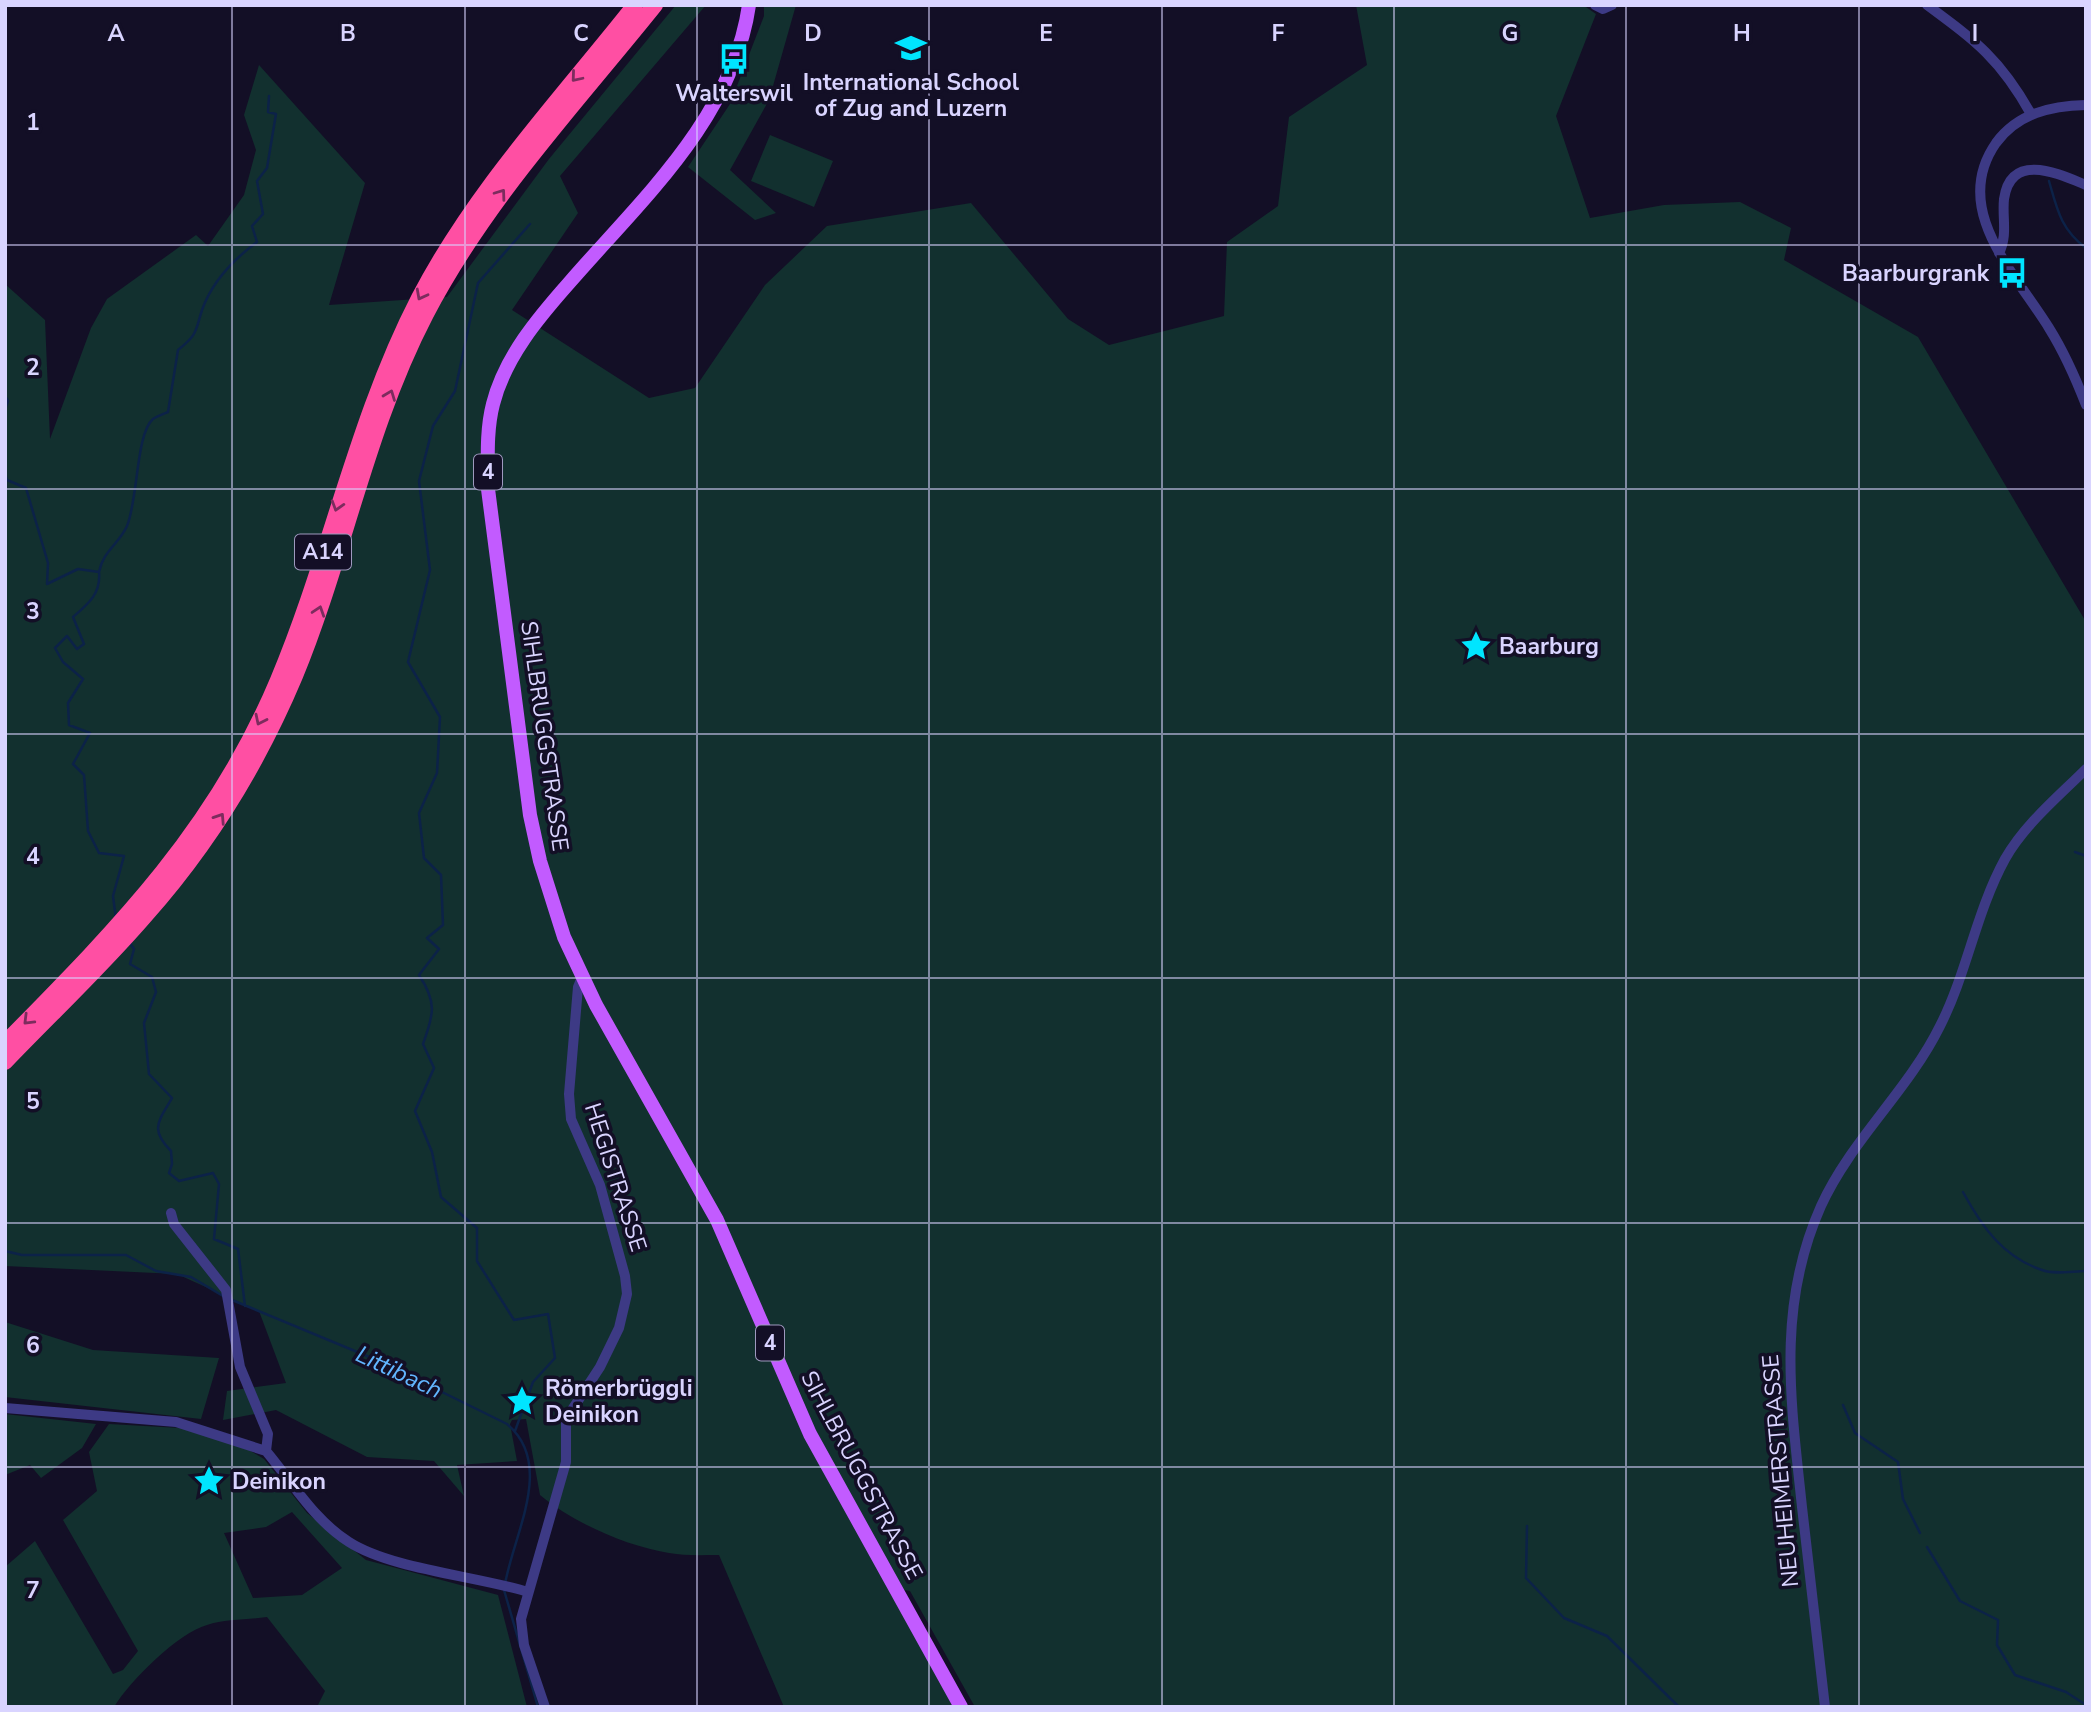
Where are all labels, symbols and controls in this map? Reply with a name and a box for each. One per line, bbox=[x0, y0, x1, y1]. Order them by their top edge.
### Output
text: A bbox=[107, 18, 125, 49]
text: B bbox=[340, 18, 356, 49]
text: C bbox=[573, 18, 589, 49]
text: D bbox=[804, 18, 822, 49]
text: E bbox=[1039, 18, 1053, 49]
text: F bbox=[1272, 18, 1285, 49]
text: G bbox=[1502, 18, 1518, 49]
text: H bbox=[1733, 18, 1751, 49]
text: I bbox=[1972, 18, 1978, 49]
school or university icon: International School of Zug and Luzern bbox=[894, 31, 928, 65]
bus stop icon: Walterswil bbox=[717, 42, 751, 76]
place label: International School of Zug and Luzern bbox=[803, 67, 1020, 124]
one-way arrow bbox=[572, 69, 585, 81]
place label: Walterswil bbox=[675, 78, 794, 109]
text: 1 bbox=[26, 107, 40, 138]
one-way arrow bbox=[493, 189, 505, 202]
bus stop icon: Baarburgrank bbox=[1995, 256, 2029, 290]
place label: Baarburgrank bbox=[1842, 258, 1990, 289]
one-way arrow bbox=[415, 288, 429, 300]
text: 2 bbox=[26, 352, 40, 383]
one-way arrow bbox=[381, 389, 395, 401]
road number: 4 bbox=[474, 454, 502, 490]
one-way arrow bbox=[331, 500, 346, 512]
road number: A14 bbox=[295, 534, 351, 570]
text: 3 bbox=[26, 596, 40, 627]
one-way arrow bbox=[311, 605, 325, 617]
street label: SIHLBRUGGSTRASSE bbox=[513, 619, 576, 853]
place icon: Baarburg bbox=[1459, 629, 1493, 663]
place label: Baarburg bbox=[1499, 631, 1599, 662]
one-way arrow bbox=[254, 713, 268, 725]
one-way arrow bbox=[212, 812, 225, 825]
text: 4 bbox=[26, 841, 40, 872]
one-way arrow bbox=[23, 1011, 36, 1024]
text: 5 bbox=[26, 1086, 40, 1117]
street label: HEGISTRASSE bbox=[577, 1099, 654, 1255]
road number: 4 bbox=[756, 1326, 784, 1360]
text: 6 bbox=[26, 1330, 40, 1361]
water label: Littibach bbox=[350, 1338, 448, 1406]
street label: NEUHEIMERSTRASSE bbox=[1755, 1353, 1806, 1589]
street label: SIHLBRUGGSTRASSE bbox=[793, 1365, 930, 1585]
place label: Römerbrüggli Deinikon bbox=[545, 1373, 693, 1430]
place icon: Römerbrüggli Deinikon bbox=[505, 1384, 539, 1418]
place icon: Deinikon bbox=[192, 1464, 226, 1498]
place label: Deinikon bbox=[232, 1466, 326, 1497]
text: 7 bbox=[26, 1575, 40, 1606]

